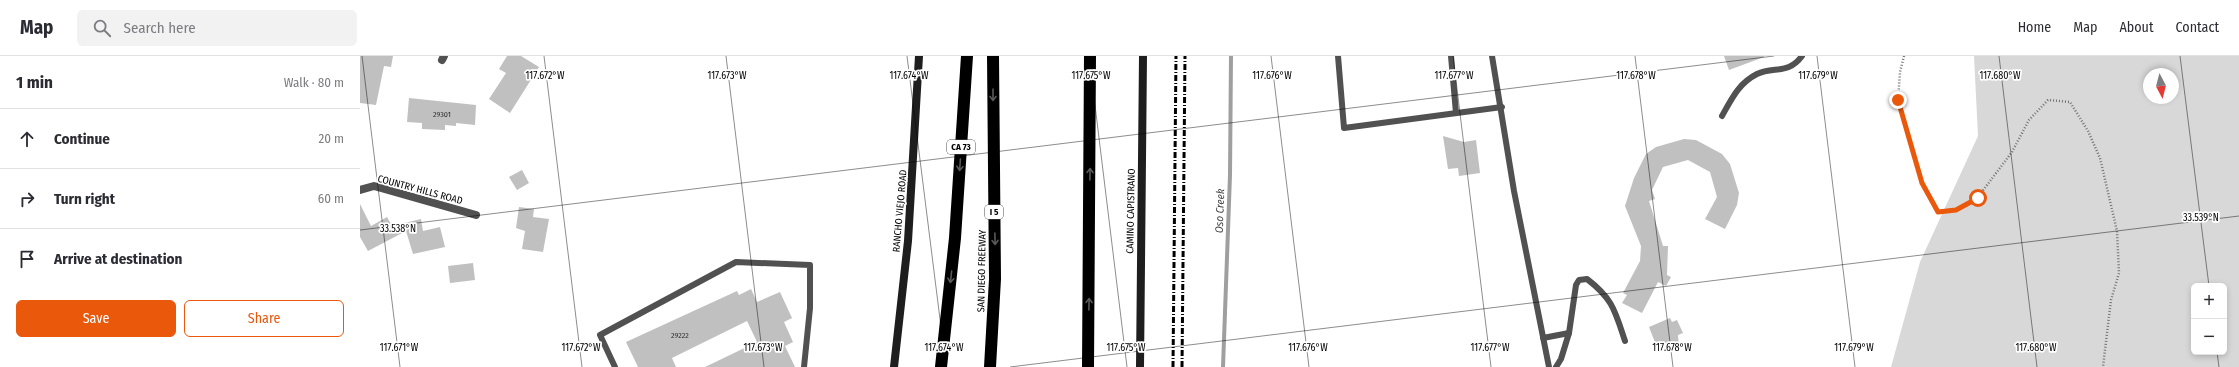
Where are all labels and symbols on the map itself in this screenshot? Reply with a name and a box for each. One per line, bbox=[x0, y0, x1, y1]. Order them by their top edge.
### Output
north arrow bbox=[2143, 68, 2179, 104]
text: 117.672°W bbox=[525, 70, 565, 82]
text: 117.673°W bbox=[707, 70, 747, 82]
text: 117.674°W bbox=[889, 70, 929, 82]
text: 117.675°W bbox=[1071, 70, 1111, 82]
text: 117.676°W bbox=[1252, 70, 1292, 82]
text: 117.677°W bbox=[1435, 70, 1474, 82]
text: 117.678°W bbox=[1616, 70, 1656, 82]
text: 117.679°W bbox=[1798, 70, 1838, 82]
text: 117.680°W bbox=[1979, 70, 2021, 82]
one-way arrow bbox=[989, 88, 997, 101]
route end bbox=[1889, 91, 1907, 109]
house number: 29301 bbox=[433, 110, 451, 119]
road number: CA 73 bbox=[947, 140, 975, 154]
one-way arrow bbox=[956, 158, 963, 171]
one-way arrow bbox=[1086, 168, 1094, 181]
street label: CAMINO CAPISTRANO bbox=[1124, 168, 1138, 254]
street label: RANCHO VIEJO ROAD bbox=[890, 169, 910, 253]
street label: COUNTRY HILLS ROAD bbox=[376, 173, 464, 207]
water label: Oso Creek bbox=[1213, 188, 1227, 233]
route start bbox=[1969, 189, 1987, 207]
road number: I 5 bbox=[985, 205, 1003, 219]
text: 33.539°N bbox=[2183, 212, 2219, 224]
text: 33.538°N bbox=[380, 223, 416, 235]
street label: SAN DIEGO FREEWAY bbox=[975, 230, 989, 312]
one-way arrow bbox=[991, 232, 999, 245]
one-way arrow bbox=[948, 270, 955, 283]
one-way arrow bbox=[1085, 298, 1093, 311]
house number: 29222 bbox=[671, 331, 689, 340]
text: 117.671°W bbox=[380, 342, 419, 354]
text: 117.672°W bbox=[561, 342, 601, 354]
text: 117.673°W bbox=[743, 342, 783, 354]
text: 117.674°W bbox=[924, 342, 964, 354]
text: 117.675°W bbox=[1106, 342, 1146, 354]
text: 117.676°W bbox=[1288, 342, 1328, 354]
text: 117.677°W bbox=[1471, 342, 1510, 354]
text: 117.678°W bbox=[1652, 342, 1692, 354]
text: 117.679°W bbox=[1834, 342, 1874, 354]
text: 117.680°W bbox=[2015, 342, 2057, 354]

